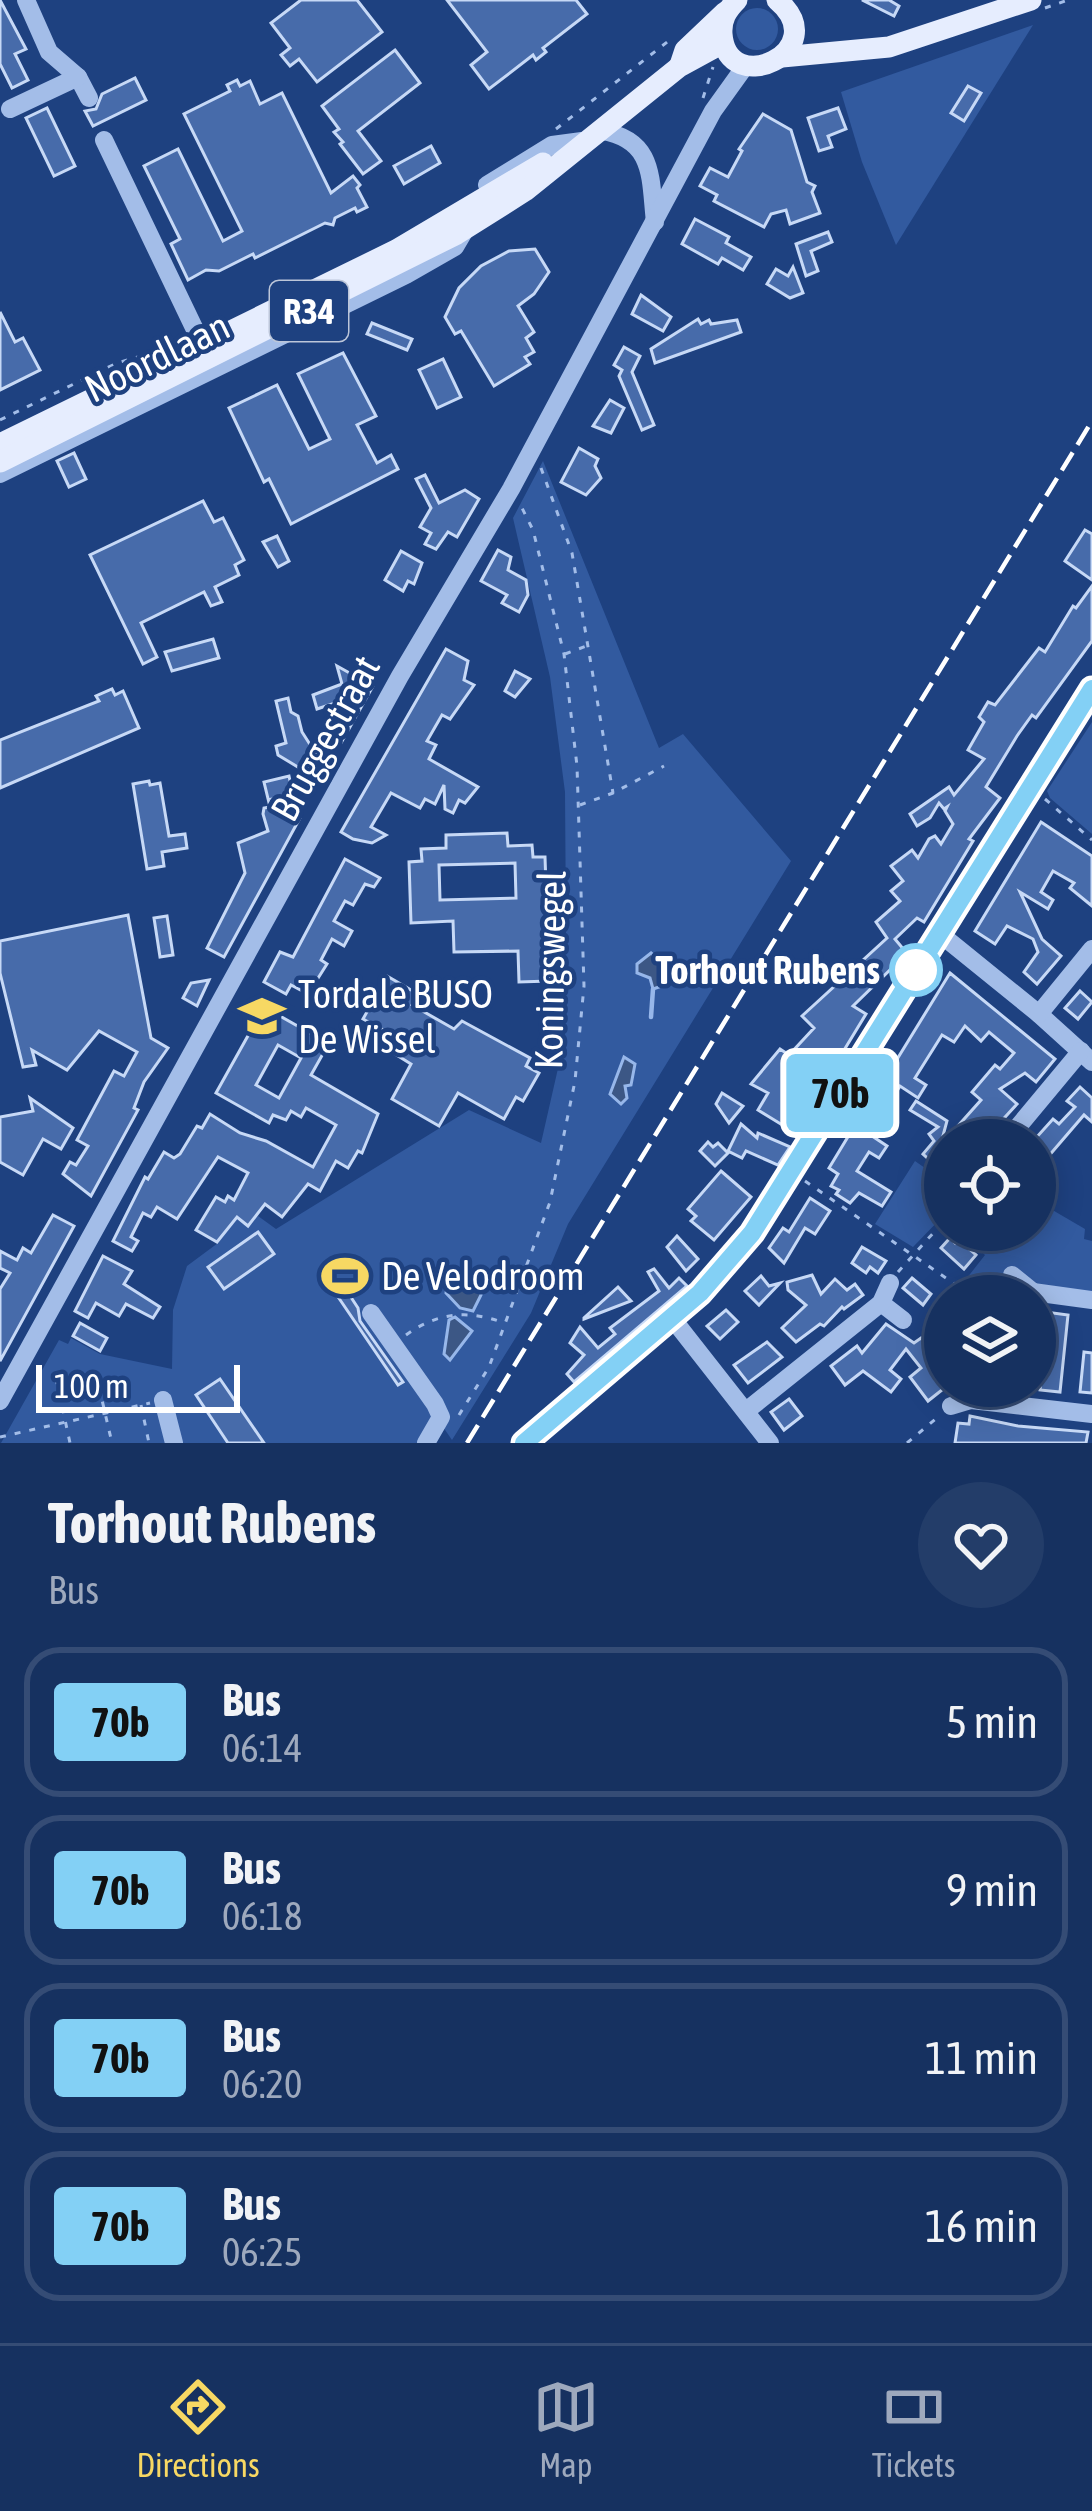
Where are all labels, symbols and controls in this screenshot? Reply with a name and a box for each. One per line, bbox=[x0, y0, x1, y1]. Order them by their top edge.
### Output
road number: R34 bbox=[270, 281, 348, 341]
street label: Noordlaan bbox=[78, 303, 236, 411]
street label: Bruggestraat bbox=[262, 648, 388, 828]
street label: Koningswegel bbox=[526, 870, 574, 1070]
marker: Torhout Rubens bbox=[891, 945, 941, 995]
place label: Torhout Rubens bbox=[656, 948, 880, 992]
place label: Tordale BUSO De Wissel bbox=[298, 972, 493, 1061]
school or university icon: Tordale BUSO De Wissel bbox=[237, 991, 287, 1041]
line badge: 70b bbox=[771, 1054, 909, 1132]
text: 70b bbox=[810, 1069, 870, 1117]
map controls bbox=[924, 1119, 1056, 1407]
button: locate bbox=[924, 1119, 1056, 1251]
sports icon: De Velodroom bbox=[320, 1251, 370, 1301]
place label: De Velodroom bbox=[381, 1254, 585, 1298]
button: layers bbox=[924, 1275, 1056, 1407]
scale bar bbox=[36, 1359, 240, 1412]
text: 100 m bbox=[54, 1367, 129, 1405]
button: heart bbox=[918, 1482, 1044, 1608]
text: Torhout Rubens bbox=[48, 1490, 376, 1555]
text: Bus bbox=[48, 1568, 99, 1612]
text: Bus bbox=[222, 1674, 281, 1726]
text: 5 min bbox=[946, 1696, 1038, 1748]
text: 70b bbox=[90, 1698, 150, 1746]
text: 06:14 bbox=[222, 1726, 302, 1770]
text: Bus bbox=[222, 1842, 281, 1894]
text: 9 min bbox=[946, 1864, 1038, 1916]
text: 70b bbox=[90, 1866, 150, 1914]
text: 06:18 bbox=[222, 1894, 302, 1938]
text: Bus bbox=[222, 2010, 281, 2062]
text: 11 min bbox=[925, 2032, 1038, 2084]
text: 70b bbox=[90, 2034, 150, 2082]
text: 06:20 bbox=[222, 2062, 302, 2106]
text: Bus bbox=[222, 2178, 281, 2230]
text: 16 min bbox=[925, 2200, 1038, 2252]
text: 70b bbox=[90, 2202, 150, 2250]
text: 06:25 bbox=[222, 2230, 302, 2274]
tab: Directions bbox=[137, 2374, 260, 2484]
tab: Map bbox=[533, 2374, 599, 2484]
tab: Tickets bbox=[872, 2374, 955, 2484]

